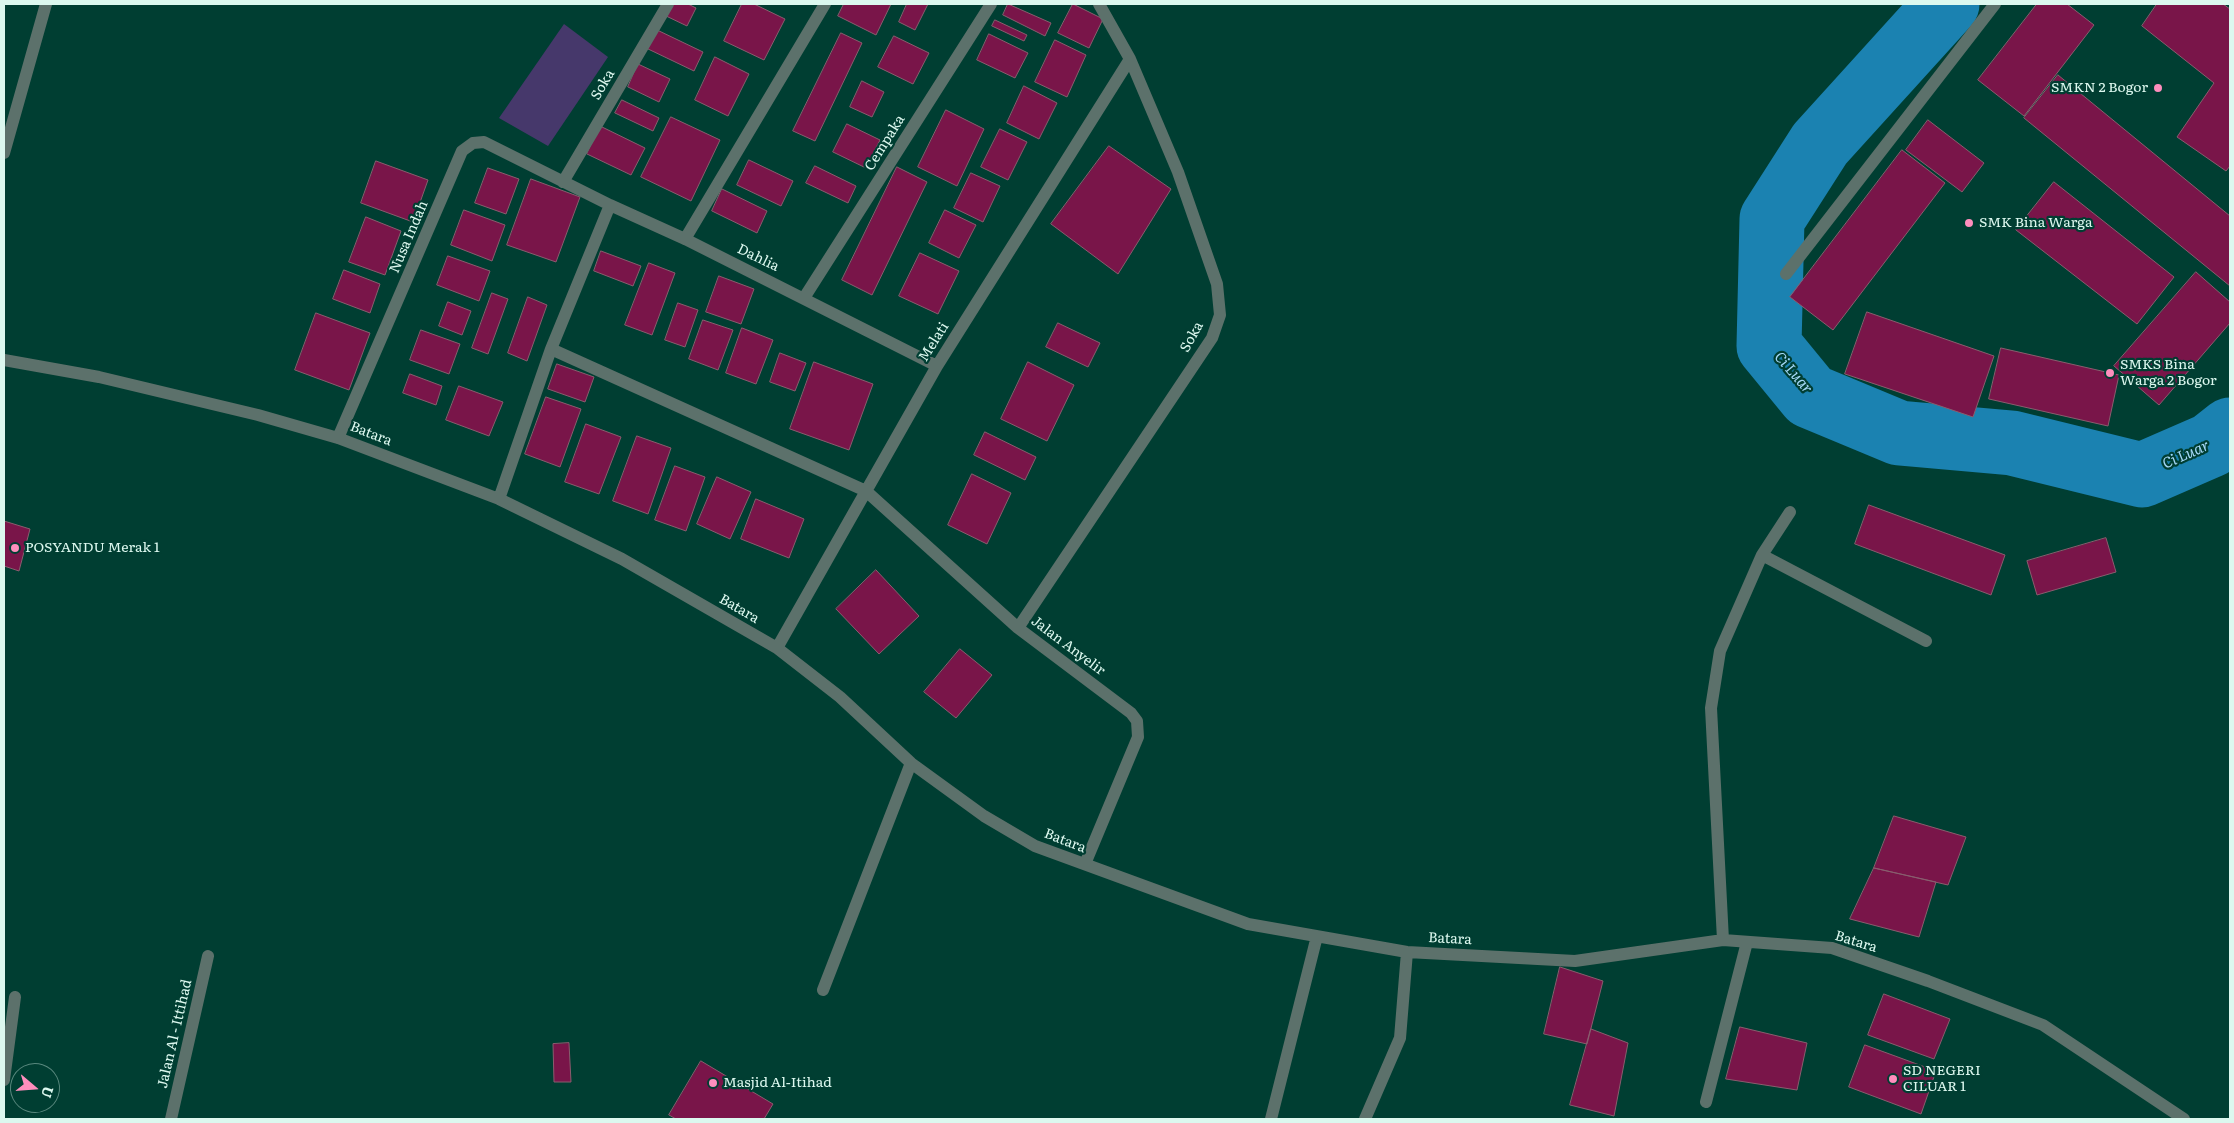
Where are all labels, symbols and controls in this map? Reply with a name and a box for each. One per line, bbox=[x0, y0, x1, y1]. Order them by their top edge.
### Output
street label: Soka bbox=[588, 67, 618, 103]
place label: SMKN 2 Bogor bbox=[2051, 80, 2148, 96]
marker: SMKN 2 Bogor bbox=[2152, 82, 2164, 94]
street label: Cempaka bbox=[861, 112, 909, 174]
street label: Nusa Indah bbox=[386, 198, 432, 276]
place label: SMK Bina Warga bbox=[1979, 215, 2092, 231]
marker: SMK Bina Warga bbox=[1963, 217, 1975, 229]
street label: Dahlia bbox=[734, 241, 782, 275]
street label: Melati bbox=[915, 319, 953, 365]
street label: Soka bbox=[1177, 319, 1207, 355]
water label: Ci Luar bbox=[1770, 348, 1816, 398]
place label: SMKS Bina Warga 2 Bogor bbox=[2120, 357, 2217, 390]
marker: SMKS Bina Warga 2 Bogor bbox=[2104, 367, 2116, 379]
street label: Batara bbox=[348, 418, 394, 450]
water label: Ci Luar bbox=[2160, 437, 2212, 473]
place label: POSYANDU Merak 1 bbox=[25, 540, 160, 556]
marker: POSYANDU Merak 1 bbox=[9, 542, 21, 554]
street label: Batara bbox=[716, 591, 762, 627]
street label: Jalan Anyelir bbox=[1028, 613, 1108, 679]
street label: Batara bbox=[1042, 825, 1088, 857]
street label: Batara bbox=[1833, 928, 1879, 956]
street label: Batara bbox=[1428, 929, 1472, 949]
street label: Jalan Al - Ittihad bbox=[154, 978, 196, 1090]
north arrow bbox=[10, 1063, 60, 1113]
place label: SD NEGERI CILUAR 1 bbox=[1903, 1063, 1981, 1096]
marker: SD NEGERI CILUAR 1 bbox=[1887, 1073, 1899, 1085]
place label: Masjid Al-Itihad bbox=[723, 1075, 832, 1091]
marker: Masjid Al-Itihad bbox=[707, 1077, 719, 1089]
text: U bbox=[37, 1084, 60, 1101]

